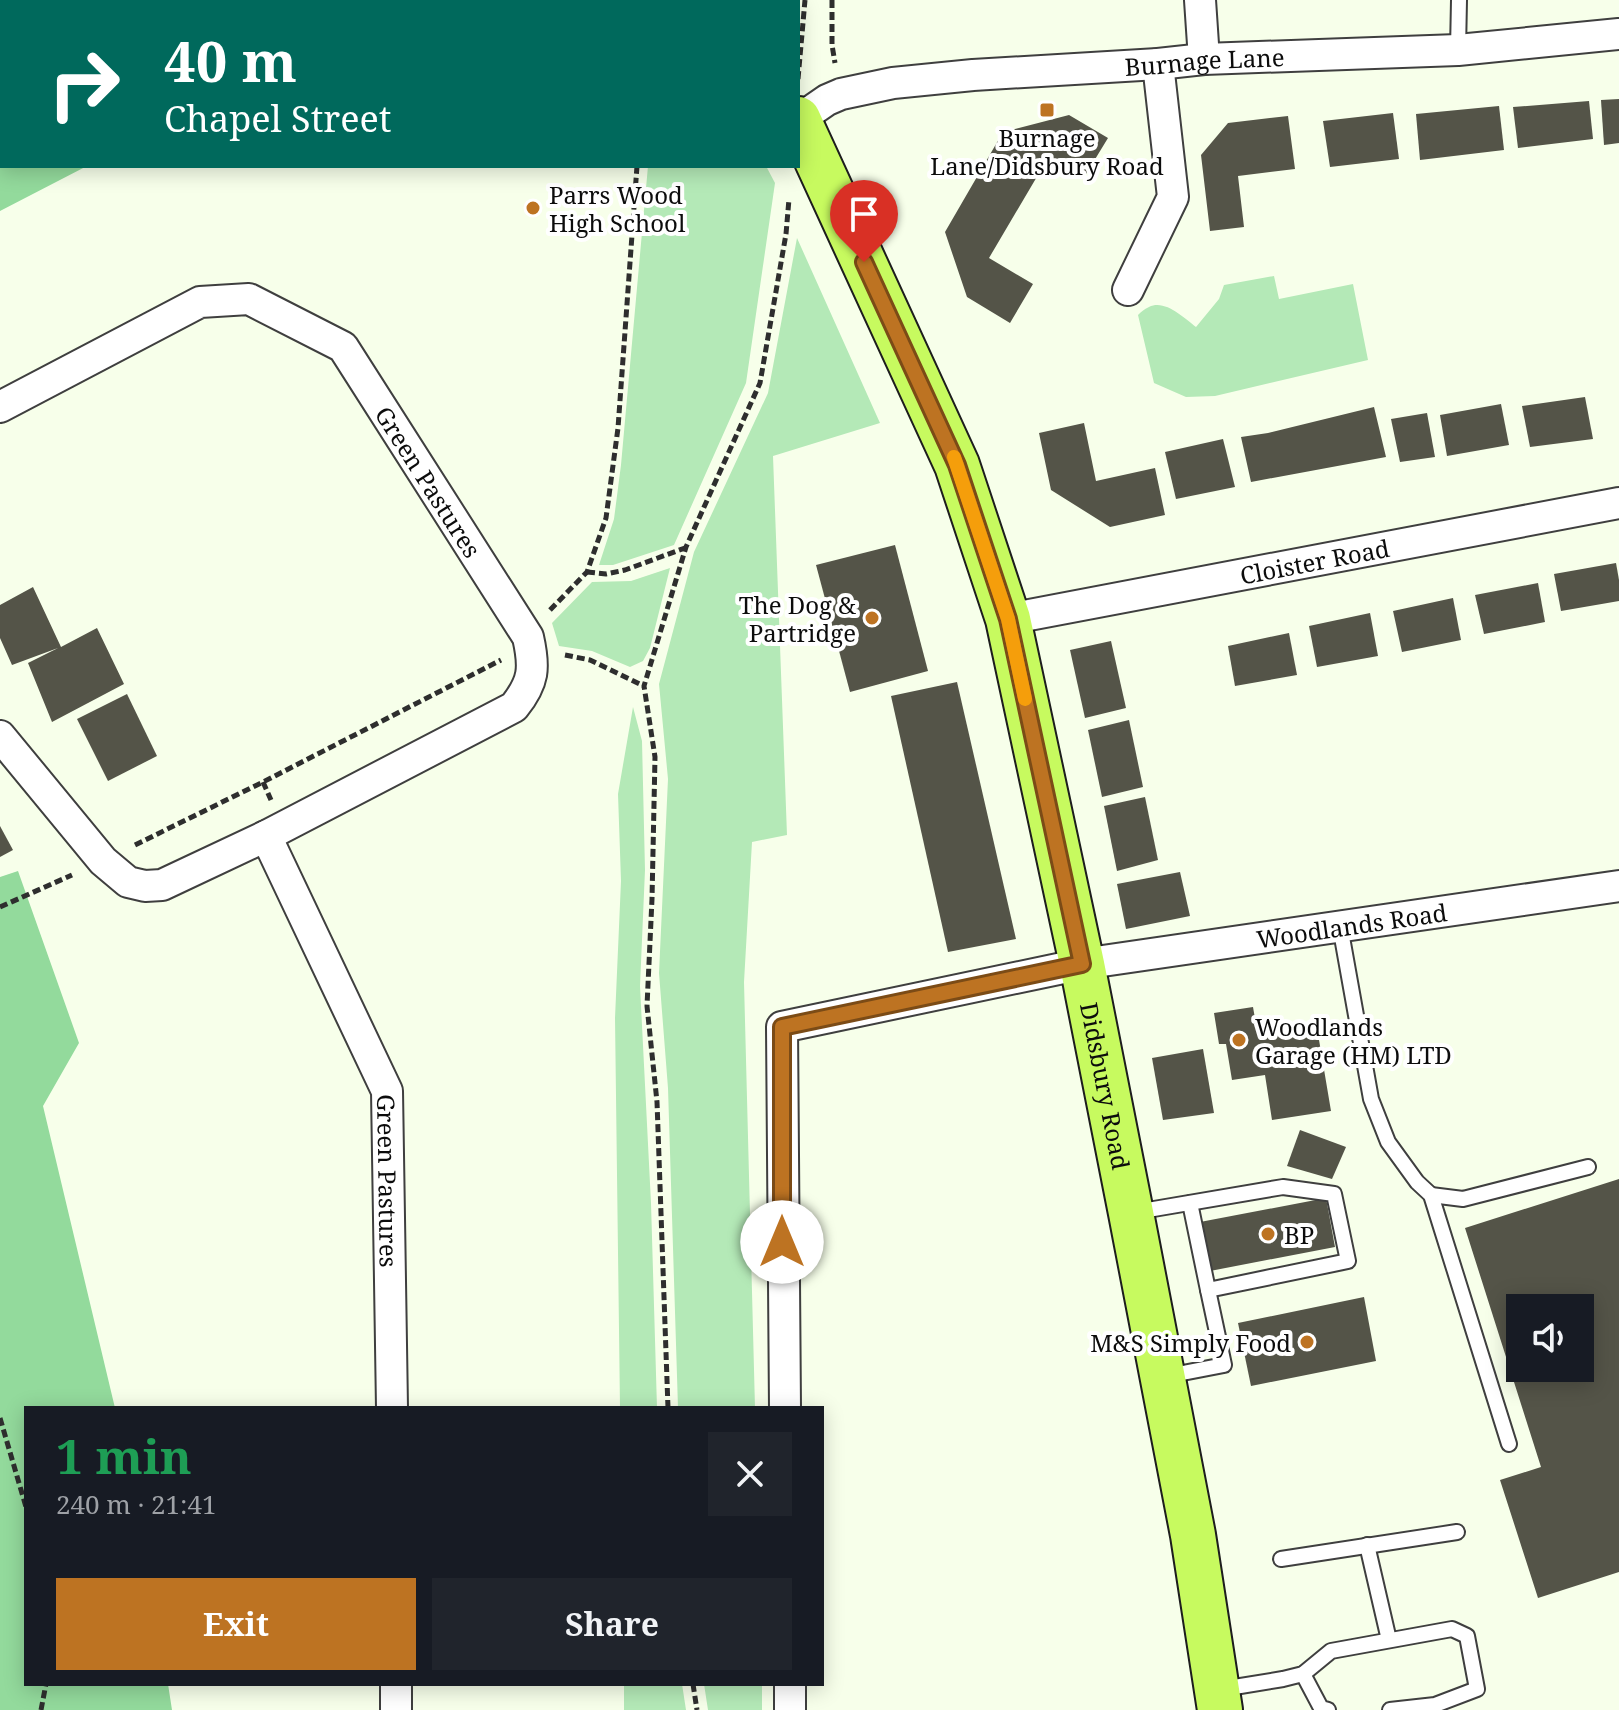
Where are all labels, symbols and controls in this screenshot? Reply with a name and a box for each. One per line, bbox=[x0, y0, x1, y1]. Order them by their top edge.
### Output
text: 40 m bbox=[164, 22, 297, 98]
icon: right bbox=[32, 32, 136, 136]
street label: Burnage Lane bbox=[1124, 40, 1285, 82]
text: Chapel Street bbox=[164, 94, 392, 143]
marker: Burnage Lane/Didsbury Road bbox=[1038, 101, 1056, 119]
place label: Burnage Lane/Didsbury Road bbox=[930, 121, 1164, 182]
place label: Parrs Wood High School bbox=[549, 178, 686, 239]
pin bbox=[830, 180, 898, 262]
icon: arrive bbox=[842, 192, 886, 236]
marker: Parrs Wood High School bbox=[524, 199, 542, 217]
street label: Green Pastures bbox=[368, 399, 489, 563]
street label: Cloister Road bbox=[1237, 530, 1392, 591]
place label: The Dog & Partridge bbox=[739, 588, 856, 649]
marker: The Dog & Partridge bbox=[863, 609, 881, 627]
street label: Woodlands Road bbox=[1254, 895, 1449, 955]
street label: Didsbury Road bbox=[1073, 999, 1139, 1173]
place label: Woodlands Garage (HM) LTD bbox=[1255, 1010, 1452, 1071]
marker: Woodlands Garage (HM) LTD bbox=[1230, 1031, 1248, 1049]
street label: Green Pastures bbox=[371, 1094, 406, 1268]
position arrow bbox=[740, 1200, 824, 1284]
place label: BP bbox=[1284, 1218, 1314, 1251]
marker: BP bbox=[1259, 1225, 1277, 1243]
map controls bbox=[1506, 1294, 1594, 1382]
button: sound bbox=[1506, 1294, 1594, 1382]
place label: M&S Simply Food bbox=[1090, 1326, 1291, 1359]
marker: M&S Simply Food bbox=[1298, 1333, 1316, 1351]
text: 1 min bbox=[56, 1423, 192, 1488]
button: close bbox=[708, 1432, 792, 1516]
text: 240 m · 21:41 bbox=[56, 1486, 217, 1522]
button: Exit bbox=[56, 1578, 416, 1670]
button: Share bbox=[432, 1578, 792, 1670]

